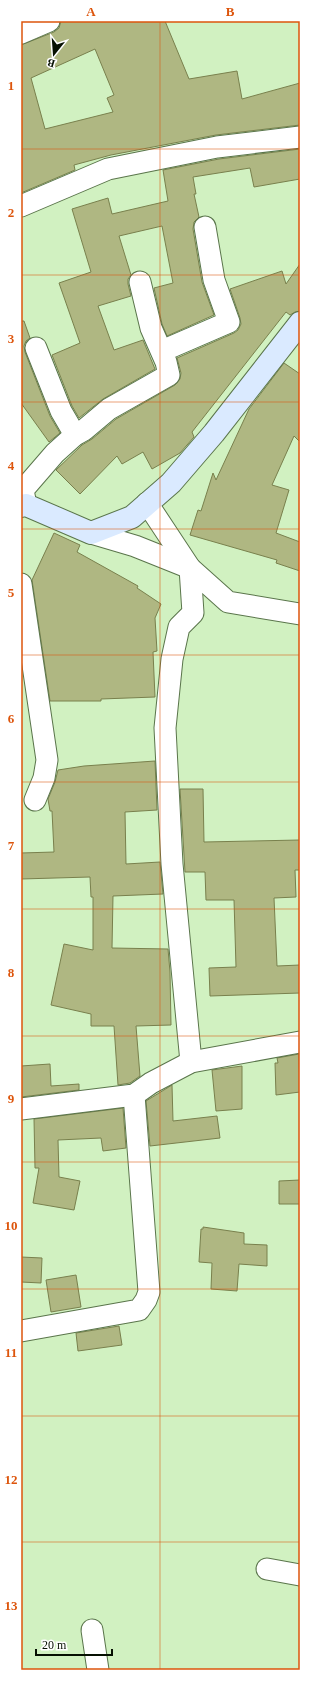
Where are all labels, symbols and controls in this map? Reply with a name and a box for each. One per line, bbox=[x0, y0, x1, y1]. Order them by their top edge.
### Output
text: A bbox=[86, 4, 96, 19]
text: B bbox=[226, 4, 235, 19]
north arrow bbox=[34, 34, 74, 74]
text: B bbox=[45, 57, 56, 70]
text: 1 bbox=[8, 78, 14, 93]
text: 2 bbox=[8, 205, 14, 220]
text: 3 bbox=[8, 331, 15, 346]
text: 4 bbox=[8, 458, 15, 473]
text: 5 bbox=[8, 585, 15, 600]
text: 6 bbox=[8, 711, 15, 726]
text: 7 bbox=[8, 838, 15, 853]
text: 8 bbox=[8, 965, 15, 980]
text: 9 bbox=[8, 1091, 15, 1106]
text: 10 bbox=[5, 1218, 18, 1233]
text: 11 bbox=[5, 1345, 17, 1360]
text: 12 bbox=[5, 1472, 18, 1487]
text: 13 bbox=[5, 1598, 18, 1613]
scale bar bbox=[36, 1631, 112, 1657]
text: 20 m bbox=[42, 1638, 67, 1652]

